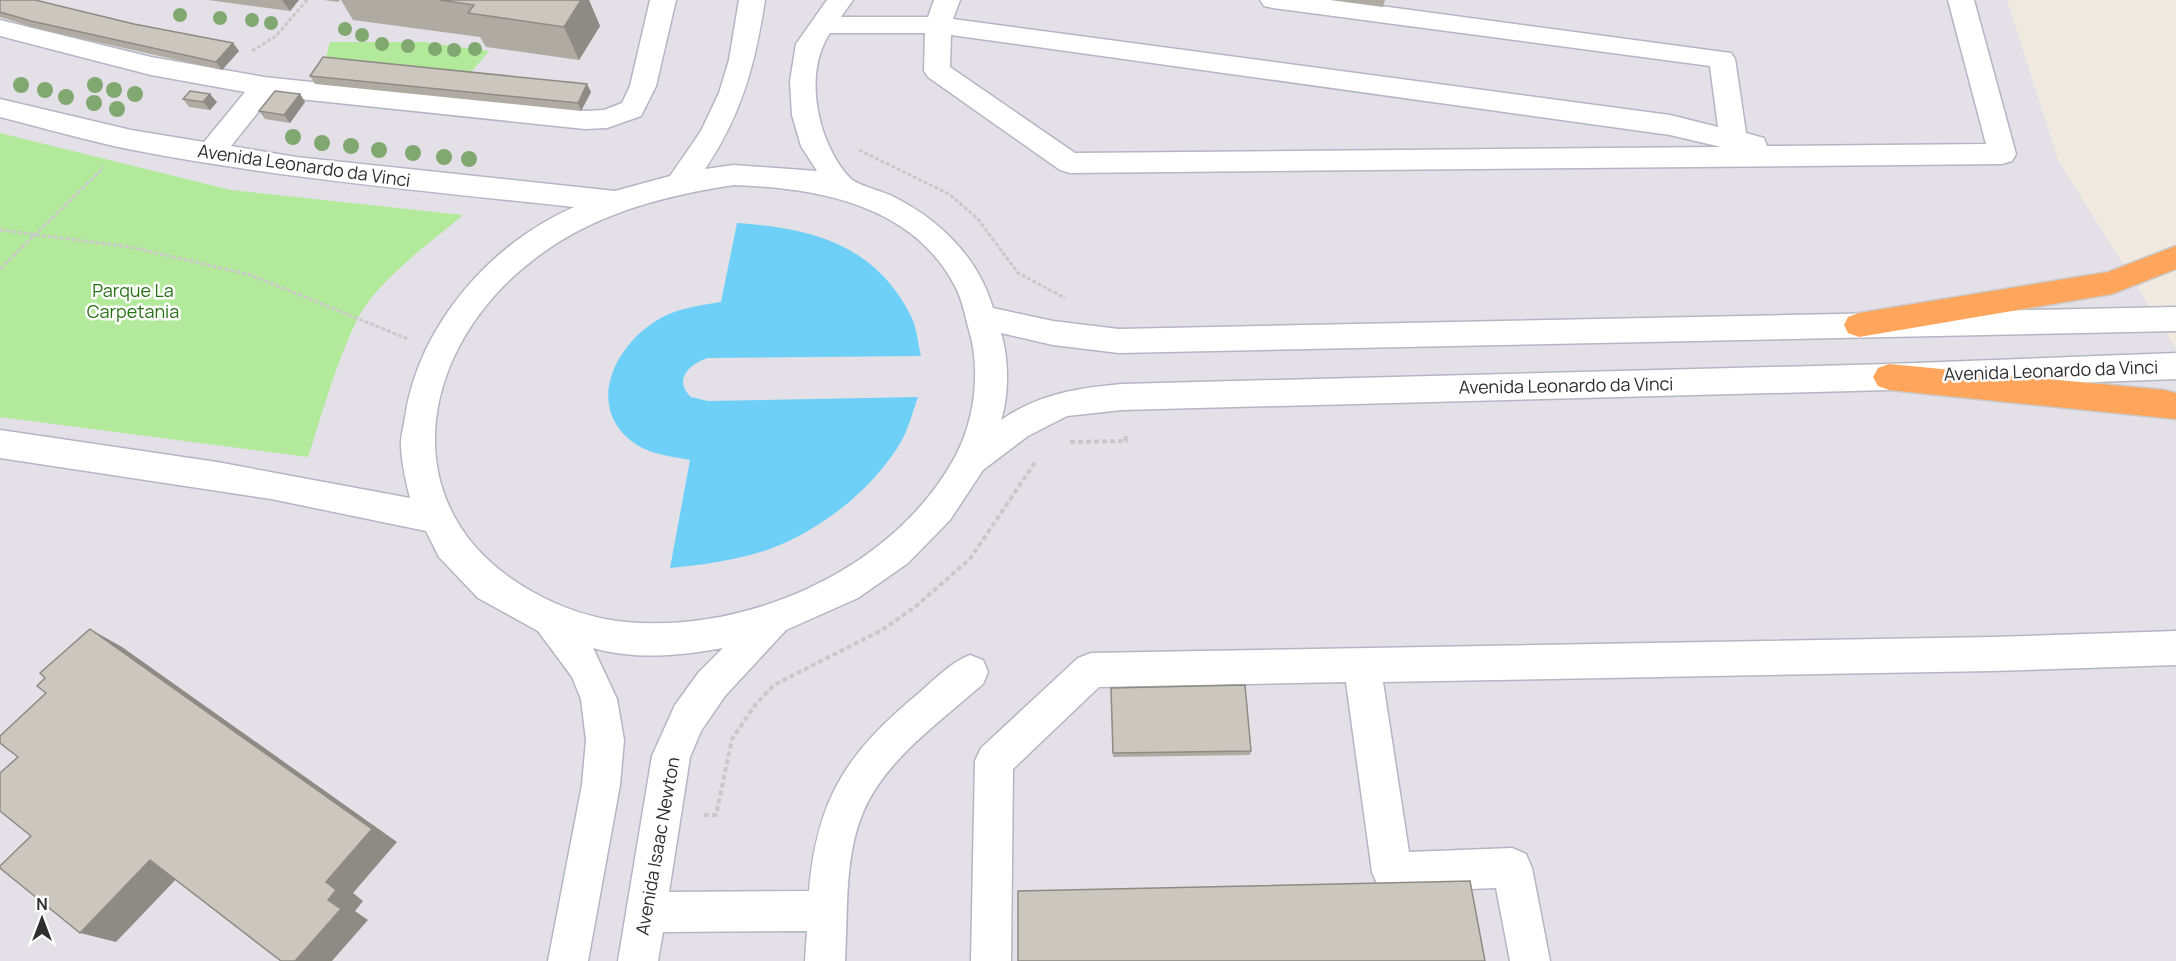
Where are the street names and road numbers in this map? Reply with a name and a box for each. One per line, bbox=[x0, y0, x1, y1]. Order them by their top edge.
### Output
street label: Avenida Leonardo da Vinci bbox=[196, 138, 412, 192]
street label: Avenida Leonardo da Vinci bbox=[1943, 354, 2159, 386]
street label: Avenida Leonardo da Vinci bbox=[1458, 371, 1674, 399]
street label: Avenida Isaac Newton bbox=[630, 755, 685, 937]

